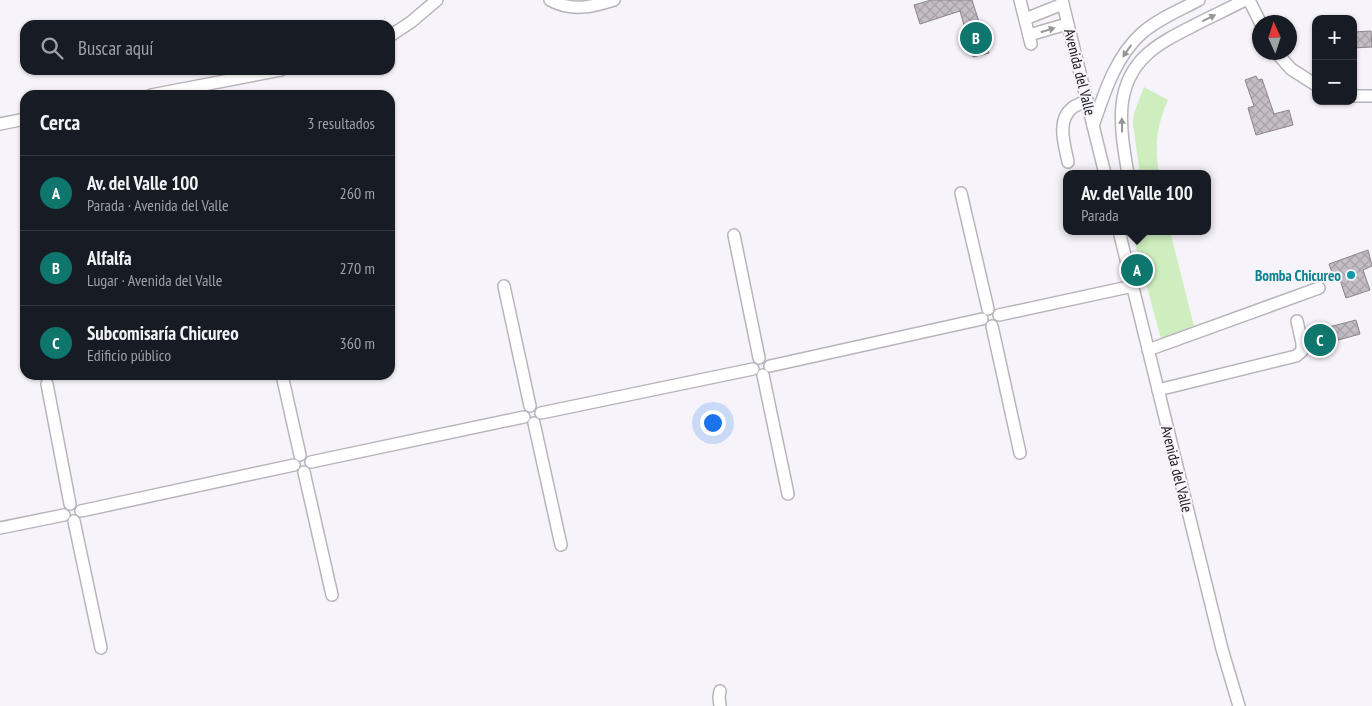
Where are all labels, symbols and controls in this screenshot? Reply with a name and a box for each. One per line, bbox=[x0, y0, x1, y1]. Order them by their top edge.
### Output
one-way arrow bbox=[1201, 14, 1216, 22]
north arrow bbox=[1252, 15, 1297, 60]
map controls bbox=[1312, 15, 1357, 105]
button: + bbox=[1312, 15, 1357, 60]
pin: B bbox=[960, 19, 992, 57]
search box bbox=[20, 20, 395, 75]
one-way arrow bbox=[1041, 25, 1056, 33]
street label: Avenida del Valle bbox=[1060, 27, 1100, 117]
icon: search bbox=[38, 34, 66, 62]
text: Buscar aquí bbox=[78, 36, 153, 60]
one-way arrow bbox=[1122, 44, 1132, 58]
button: − bbox=[1312, 60, 1357, 105]
text: Cerca bbox=[40, 109, 80, 136]
text: 3 resultados bbox=[307, 113, 375, 133]
one-way arrow bbox=[1118, 117, 1126, 133]
popup bbox=[1063, 170, 1211, 235]
text: Av. del Valle 100 bbox=[87, 171, 198, 195]
text: Av. del Valle 100 bbox=[1081, 181, 1193, 205]
text: A bbox=[52, 183, 60, 203]
text: 260 m bbox=[340, 183, 375, 203]
text: Parada · Avenida del Valle bbox=[87, 195, 229, 215]
text: Parada bbox=[1081, 205, 1119, 225]
text: Alfalfa bbox=[87, 246, 132, 270]
pin: A bbox=[1121, 251, 1153, 289]
text: B bbox=[52, 258, 60, 278]
text: 270 m bbox=[340, 258, 375, 278]
place label: Bomba Chicureo bbox=[1255, 266, 1341, 285]
marker: Bomba Chicureo bbox=[1345, 269, 1357, 281]
text: Lugar · Avenida del Valle bbox=[87, 270, 222, 290]
text: Subcomisaría Chicureo bbox=[87, 321, 239, 345]
pin: C bbox=[1304, 321, 1336, 359]
text: C bbox=[52, 333, 60, 353]
text: 360 m bbox=[340, 333, 375, 353]
text: Edificio público bbox=[87, 345, 171, 365]
your location bbox=[700, 410, 726, 436]
street label: Avenida del Valle bbox=[1157, 424, 1197, 514]

